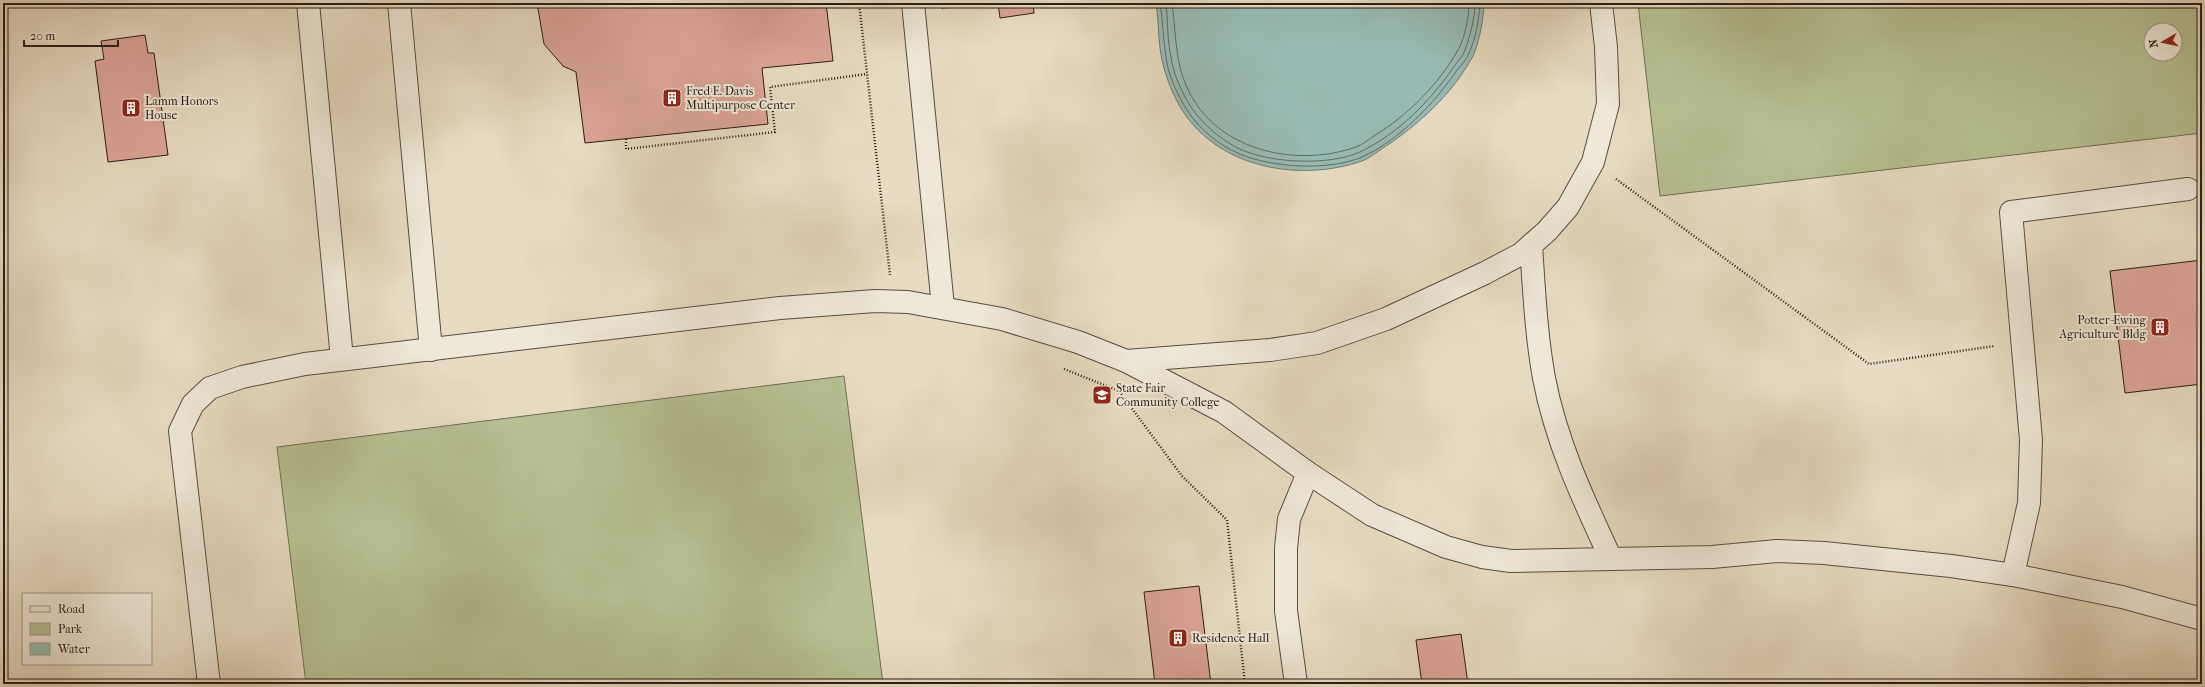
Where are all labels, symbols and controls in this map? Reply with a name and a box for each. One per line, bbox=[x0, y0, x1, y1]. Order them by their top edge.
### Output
scale bar bbox=[24, 22, 118, 48]
north arrow bbox=[2143, 22, 2183, 62]
text: 20 m bbox=[30, 29, 55, 43]
text: N bbox=[2146, 38, 2161, 49]
place label: Fred E. Davis Multipurpose Center bbox=[686, 84, 796, 112]
building icon: Fred E. Davis Multipurpose Center bbox=[661, 87, 683, 109]
place label: Lamm Honors House bbox=[145, 94, 219, 122]
building icon: Lamm Honors House bbox=[120, 97, 142, 119]
place label: Potter-Ewing Agriculture Bldg bbox=[2058, 313, 2147, 341]
building icon: Potter-Ewing Agriculture Bldg bbox=[2149, 316, 2171, 338]
place label: State Fair Community College bbox=[1116, 381, 1219, 409]
school or university icon: State Fair Community College bbox=[1091, 384, 1113, 406]
legend bbox=[22, 593, 152, 665]
text: Road bbox=[58, 602, 85, 616]
text: Park bbox=[58, 622, 83, 636]
building icon: Residence Hall bbox=[1167, 627, 1189, 649]
place label: Residence Hall bbox=[1192, 631, 1270, 645]
text: Water bbox=[57, 642, 91, 656]

